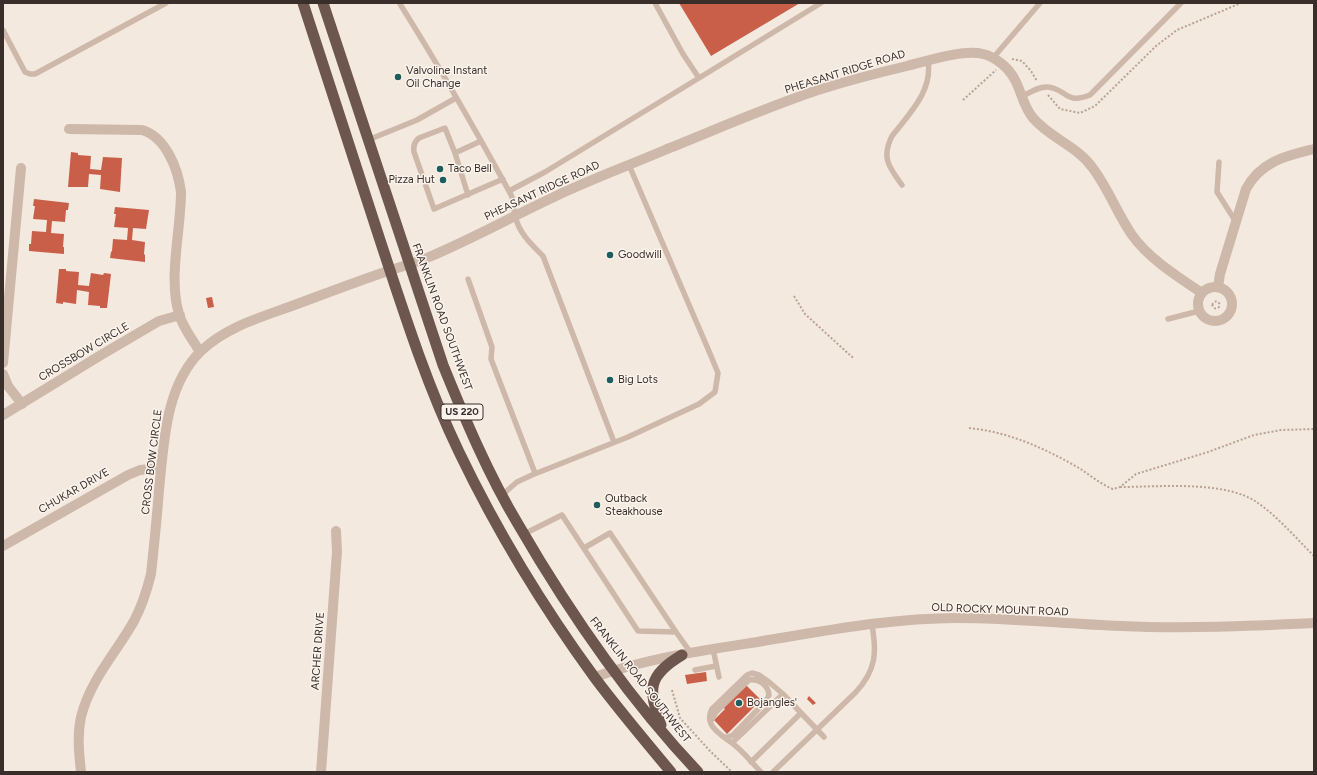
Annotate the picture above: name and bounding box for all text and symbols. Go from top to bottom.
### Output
street label: PHEASANT RIDGE ROAD [783,47,907,97]
place label: Valvoline Instant Oil Change [406,64,487,90]
marker: Valvoline Instant Oil Change [393,72,403,82]
street label: PHEASANT RIDGE ROAD [482,158,602,224]
place label: Taco Bell [448,162,492,176]
marker: Taco Bell [435,164,445,174]
place label: Pizza Hut [388,173,435,187]
marker: Pizza Hut [438,175,448,185]
street label: FRANKLIN ROAD SOUTHWEST [409,242,475,392]
place label: Goodwill [618,248,662,262]
marker: Goodwill [605,250,615,260]
street label: CROSSBOW CIRCLE [36,320,132,384]
place label: Big Lots [618,373,658,387]
marker: Big Lots [605,375,615,385]
road number: US 220 [441,404,483,420]
street label: CROSS BOW CIRCLE [139,409,165,515]
street label: CHUKAR DRIVE [36,465,112,517]
place label: Outback Steakhouse [605,492,663,518]
marker: Outback Steakhouse [592,500,602,510]
street label: OLD ROCKY MOUNT ROAD [931,601,1069,619]
street label: ARCHER DRIVE [309,612,327,690]
street label: FRANKLIN ROAD SOUTHWEST [587,615,693,745]
place label: Bojangles' [747,696,797,710]
marker: Bojangles' [734,698,744,708]

